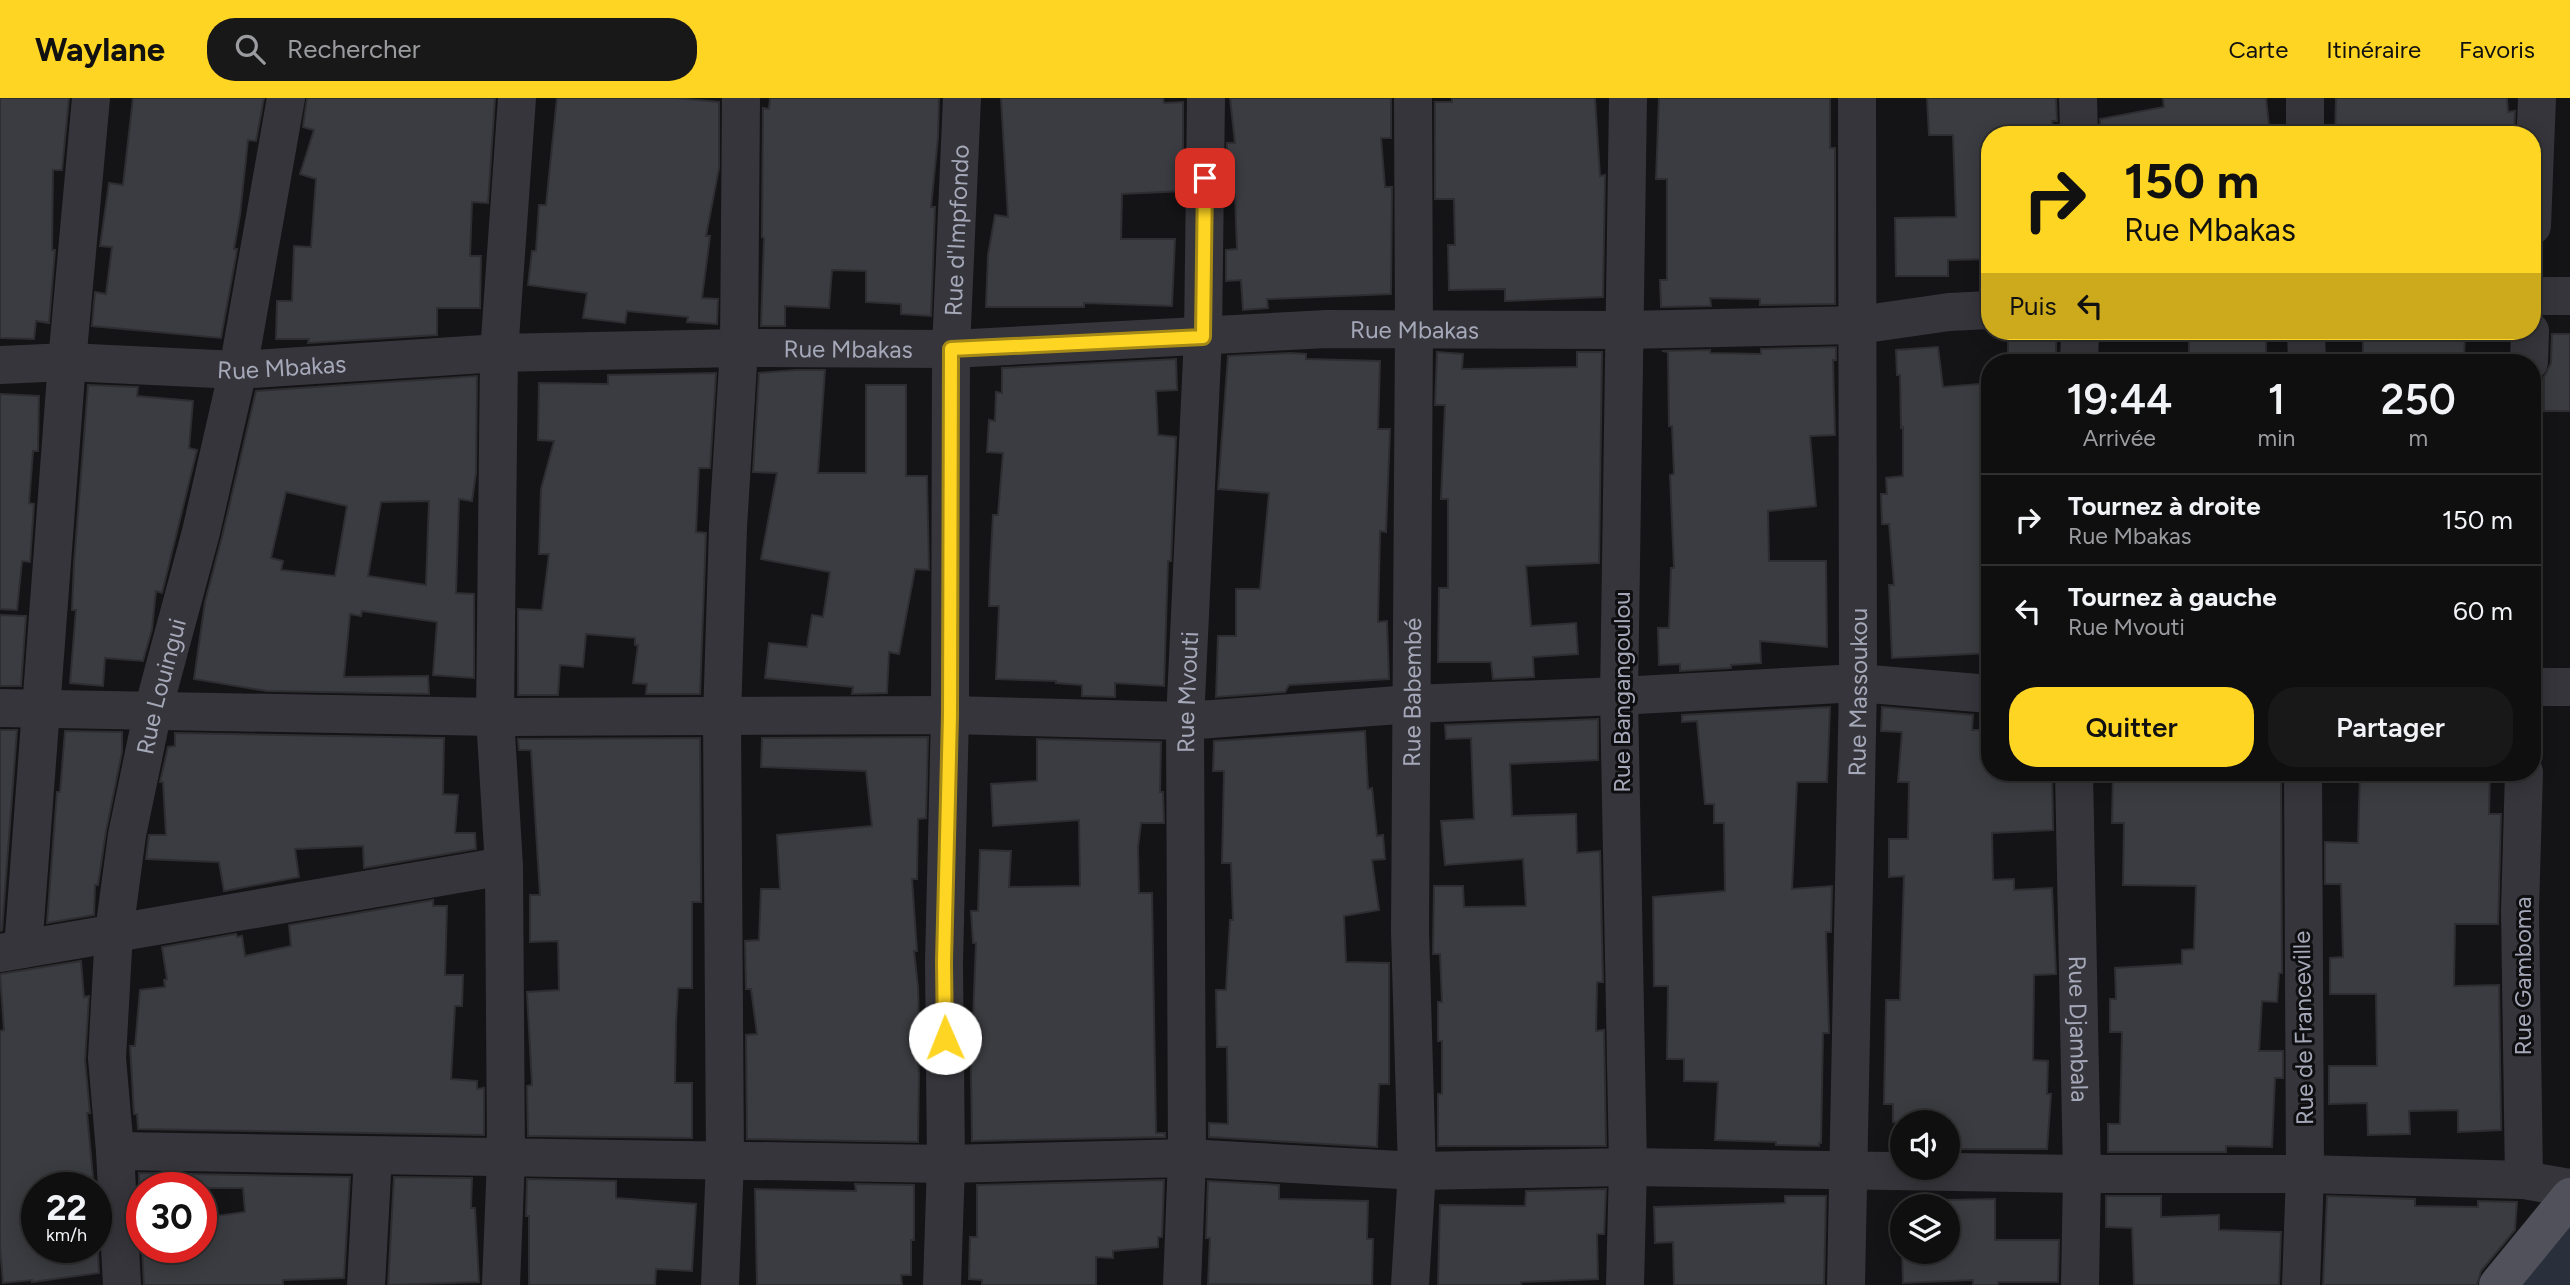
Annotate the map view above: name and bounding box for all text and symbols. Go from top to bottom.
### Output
search box [207,18,697,81]
text: Waylane [35,30,165,69]
icon: search [231,30,269,68]
text: Rechercher [287,33,421,65]
text: Carte [2228,35,2288,64]
text: Itinéraire [2326,35,2421,64]
text: Favoris [2459,35,2535,64]
street label: Rue d'Impfondo [938,144,974,317]
pin [1175,148,1235,208]
text: 150 m [2124,151,2259,210]
icon: right [2009,154,2100,245]
icon: arrive [1186,159,1224,197]
text: Rue Mbakas [2124,211,2296,249]
icon: left [2071,287,2109,325]
text: Puis [2009,290,2057,322]
street label: Rue Mbakas [1350,315,1479,344]
street label: Rue Mbakas [784,334,913,363]
street label: Rue Mbakas [217,348,347,385]
text: 19:44 [2066,374,2172,425]
text: 1 [2268,374,2285,425]
text: 250 [2380,374,2456,425]
text: Arrivée [2083,424,2156,452]
text: min [2258,424,2295,452]
text: m [2408,424,2428,452]
text: Tournez à droite [2068,490,2261,522]
icon: right [2009,501,2047,539]
text: 150 m [2442,504,2513,536]
text: Rue Mbakas [2068,522,2192,550]
text: Tournez à gauche [2068,581,2277,613]
street label: Rue Bangangoulou [1607,591,1636,793]
icon: left [2009,592,2047,630]
text: 60 m [2453,595,2513,627]
street label: Rue Massoukou [1842,608,1873,777]
text: Rue Mvouti [2068,613,2185,641]
street label: Rue Louingui [130,615,192,757]
street label: Rue Babembé [1397,618,1427,767]
street label: Rue Mvouti [1170,631,1204,753]
button: Quitter [2009,687,2254,767]
button: Partager [2268,687,2513,767]
street label: Rue Gamboma [2508,897,2537,1056]
street label: Rue de Franceville [2287,930,2319,1126]
street label: Rue Djambala [2063,955,2095,1103]
position arrow [908,1001,982,1075]
map controls [1890,1110,1960,1264]
button: sound [1890,1110,1960,1180]
speed limit sign: 30 [126,1172,217,1263]
text: 22 [46,1187,87,1229]
button: layers [1890,1194,1960,1264]
text: km/h [46,1224,87,1246]

